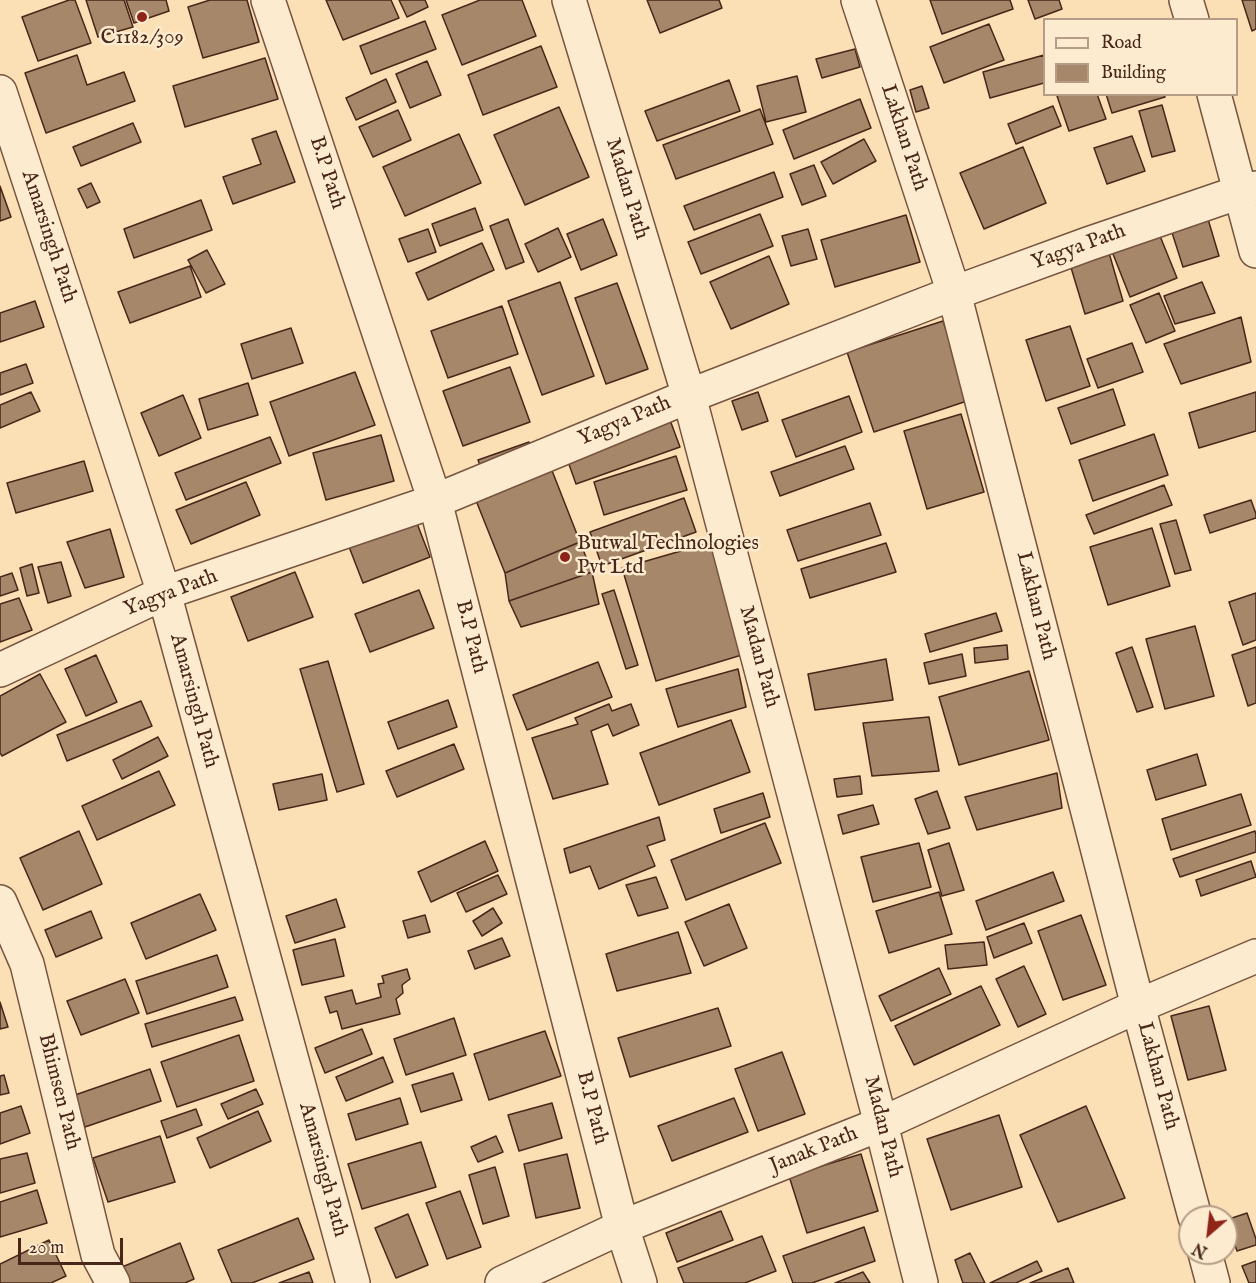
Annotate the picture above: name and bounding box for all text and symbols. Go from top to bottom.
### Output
marker: C1182/309 [135,10,149,24]
legend [1043,18,1238,96]
place label: C1182/309 [100,26,184,52]
text: Road [1101,32,1142,55]
text: Building [1101,62,1166,85]
street label: Lakhan Path [874,81,932,195]
street label: B.P Path [302,134,350,212]
street label: Madan Path [599,135,653,243]
street label: Amarsingh Path [15,167,81,307]
street label: Yagya Path [1029,219,1129,277]
street label: Yagya Path [575,391,675,453]
place label: Butwal Technologies Pvt Ltd [577,532,759,582]
street label: Lakhan Path [1009,549,1061,663]
marker: Butwal Technologies Pvt Ltd [558,550,572,564]
street label: Yagya Path [121,565,221,623]
street label: B.P Path [449,598,491,676]
street label: Madan Path [732,603,784,711]
street label: Amarsingh Path [163,631,223,771]
street label: Lakhan Path [1130,1019,1184,1133]
street label: Bhimsen Path [31,1031,85,1153]
street label: B.P Path [570,1069,612,1147]
street label: Madan Path [857,1073,907,1181]
street label: Amarsingh Path [292,1100,352,1240]
street label: Janak Path [766,1122,862,1180]
north arrow [1178,1205,1238,1265]
scale bar [21,1226,126,1264]
text: 20 m [29,1237,64,1260]
text: N [1190,1237,1211,1261]

